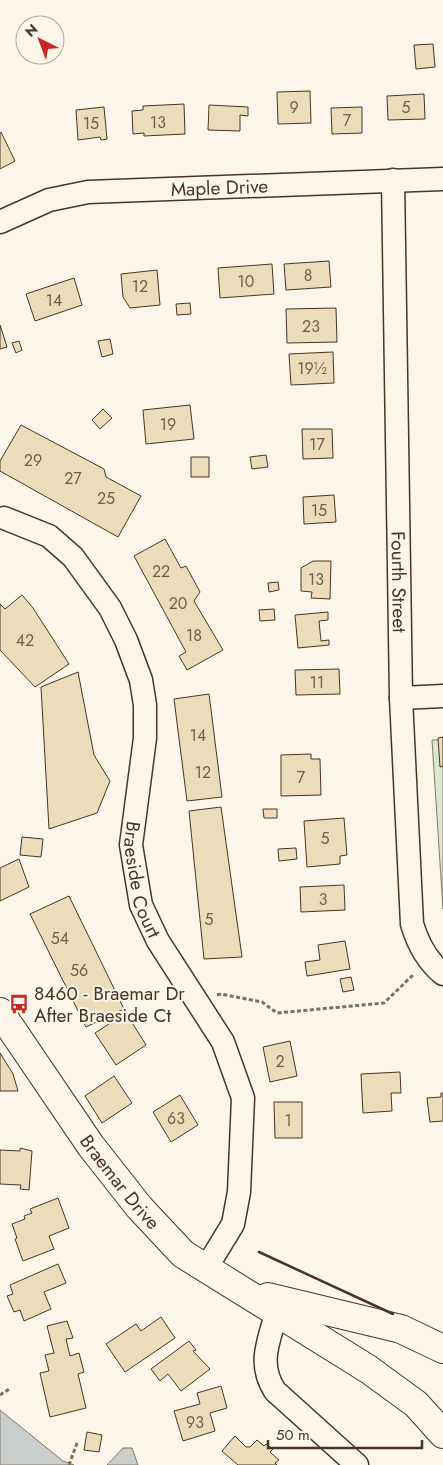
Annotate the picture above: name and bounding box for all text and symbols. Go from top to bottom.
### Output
north arrow [15,15,65,65]
text: N [20,19,42,41]
house number: 9 [289,96,299,119]
house number: 5 [401,96,411,119]
house number: 7 [343,109,352,132]
house number: 13 [150,111,166,134]
house number: 15 [83,112,99,135]
street label: Maple Drive [170,172,269,203]
house number: 8 [304,264,312,287]
house number: 10 [238,270,254,293]
house number: 12 [132,275,148,298]
house number: 14 [46,289,62,312]
house number: 23 [302,315,320,338]
house number: 19½ [297,357,327,380]
house number: 19 [160,413,176,436]
house number: 17 [309,433,325,456]
house number: 29 [24,449,42,472]
house number: 27 [64,467,82,490]
house number: 25 [97,487,115,510]
house number: 15 [311,499,327,522]
street label: Fourth Street [384,531,413,633]
house number: 22 [152,560,170,583]
house number: 13 [308,568,324,591]
house number: 20 [169,592,187,615]
house number: 18 [186,624,202,647]
house number: 42 [16,629,34,652]
house number: 11 [310,671,324,694]
house number: 14 [190,724,206,747]
house number: 12 [195,761,211,784]
house number: 7 [297,766,306,789]
street label: Braeside Court [117,820,168,943]
house number: 5 [320,827,330,850]
house number: 3 [319,888,328,911]
house number: 5 [204,908,214,931]
house number: 54 [51,927,69,950]
house number: 56 [70,959,88,982]
place label: 8460 - Braemar Dr After Braeside Ct [34,980,185,1029]
bus stop icon: 8460 - Braemar Dr After Braeside Ct [8,993,30,1015]
house number: 2 [275,1050,285,1073]
house number: 63 [167,1107,185,1130]
house number: 1 [284,1109,292,1132]
street label: Braemar Drive [73,1129,166,1235]
house number: 93 [186,1411,204,1434]
scale bar [268,1418,422,1450]
text: 50 m [276,1424,310,1446]

